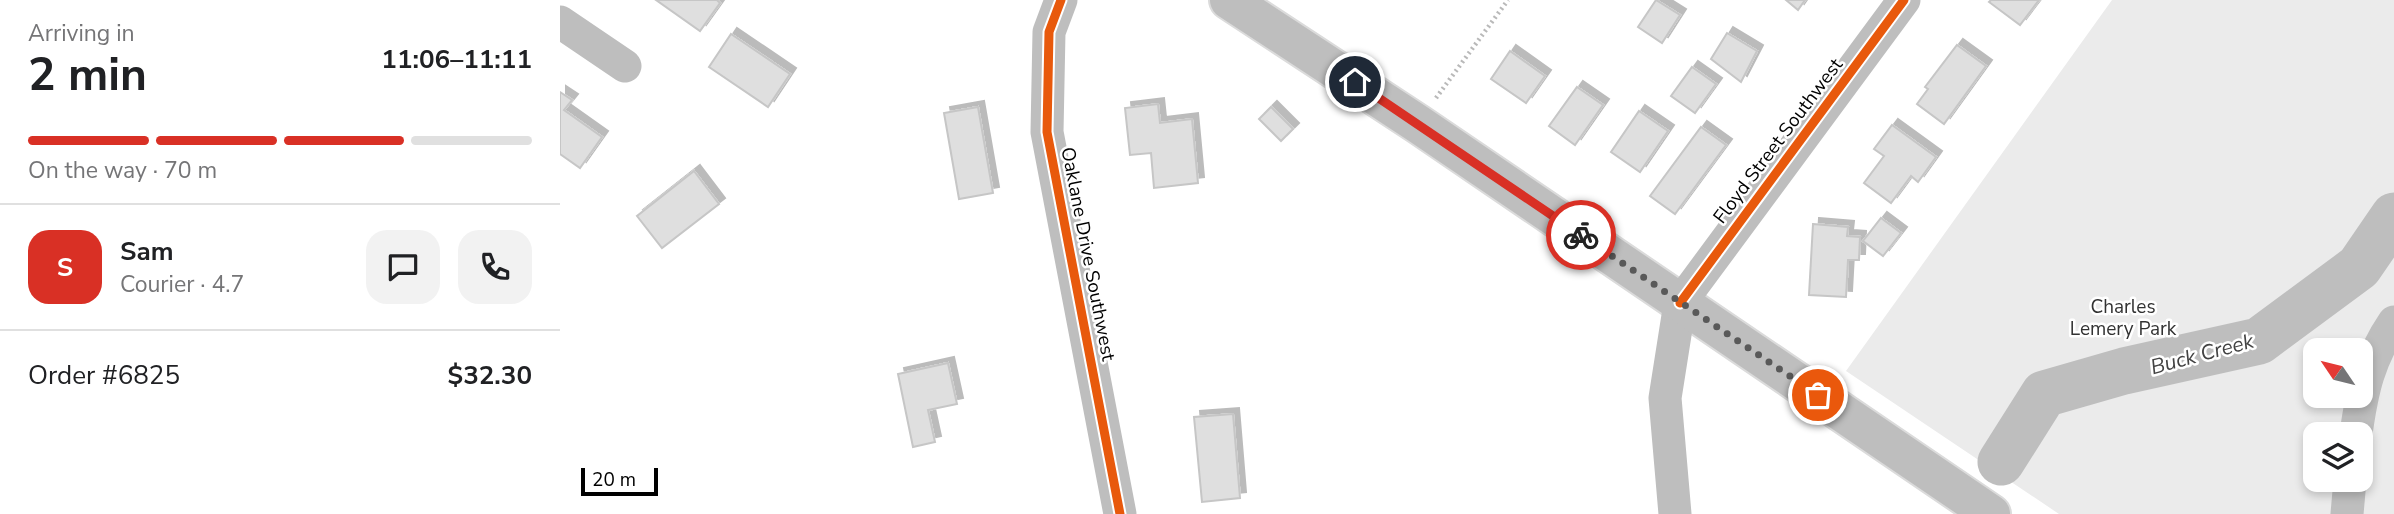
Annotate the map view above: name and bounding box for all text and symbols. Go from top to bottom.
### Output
text: Arriving in [28,18,135,49]
text: 11:06–11:11 [381,42,532,77]
text: 2 min [28,43,147,106]
pin [1325,52,1385,112]
street label: Floyd Street Southwest [1707,53,1849,229]
icon: home [1336,63,1374,101]
street label: Oaklane Drive Southwest [1054,145,1122,364]
text: On the way · 70 m [28,155,217,186]
courier [1546,200,1616,270]
icon: bike [1562,216,1600,254]
button: chat [366,230,440,304]
button: phone [458,230,532,304]
text: Sam [120,234,173,269]
text: S [57,250,73,285]
text: Courier · 4.7 [120,269,244,300]
park label: Charles Lemery Park [2070,294,2177,342]
water label: Buck Creek [2147,327,2257,381]
north arrow [2303,338,2373,408]
map controls [2303,338,2373,492]
text: Order #6825 [28,358,180,393]
text: $32.30 [448,358,532,393]
pin [1788,365,1848,425]
icon: bag [1799,376,1837,414]
button: layers [2303,422,2373,492]
scale bar [581,465,658,497]
text: 20 m [592,467,636,493]

